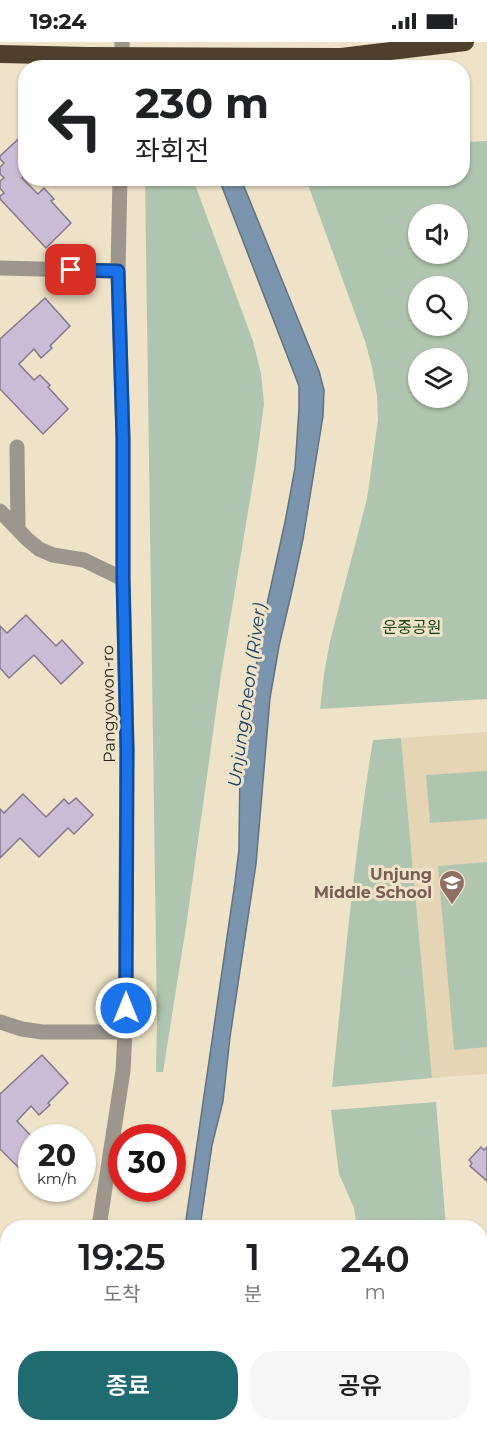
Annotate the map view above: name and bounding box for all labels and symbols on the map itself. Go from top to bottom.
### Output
pin [45,244,96,295]
water label: Unjungcheon (River) [223,601,271,789]
park label: 운중공원 [383,618,441,637]
street label: Pangyowon-ro [98,645,119,763]
place label: Unjung Middle School [314,865,432,902]
school or university icon: Unjung Middle School [437,868,467,906]
position arrow [94,976,158,1040]
speed limit sign: 30 [108,1124,186,1202]

